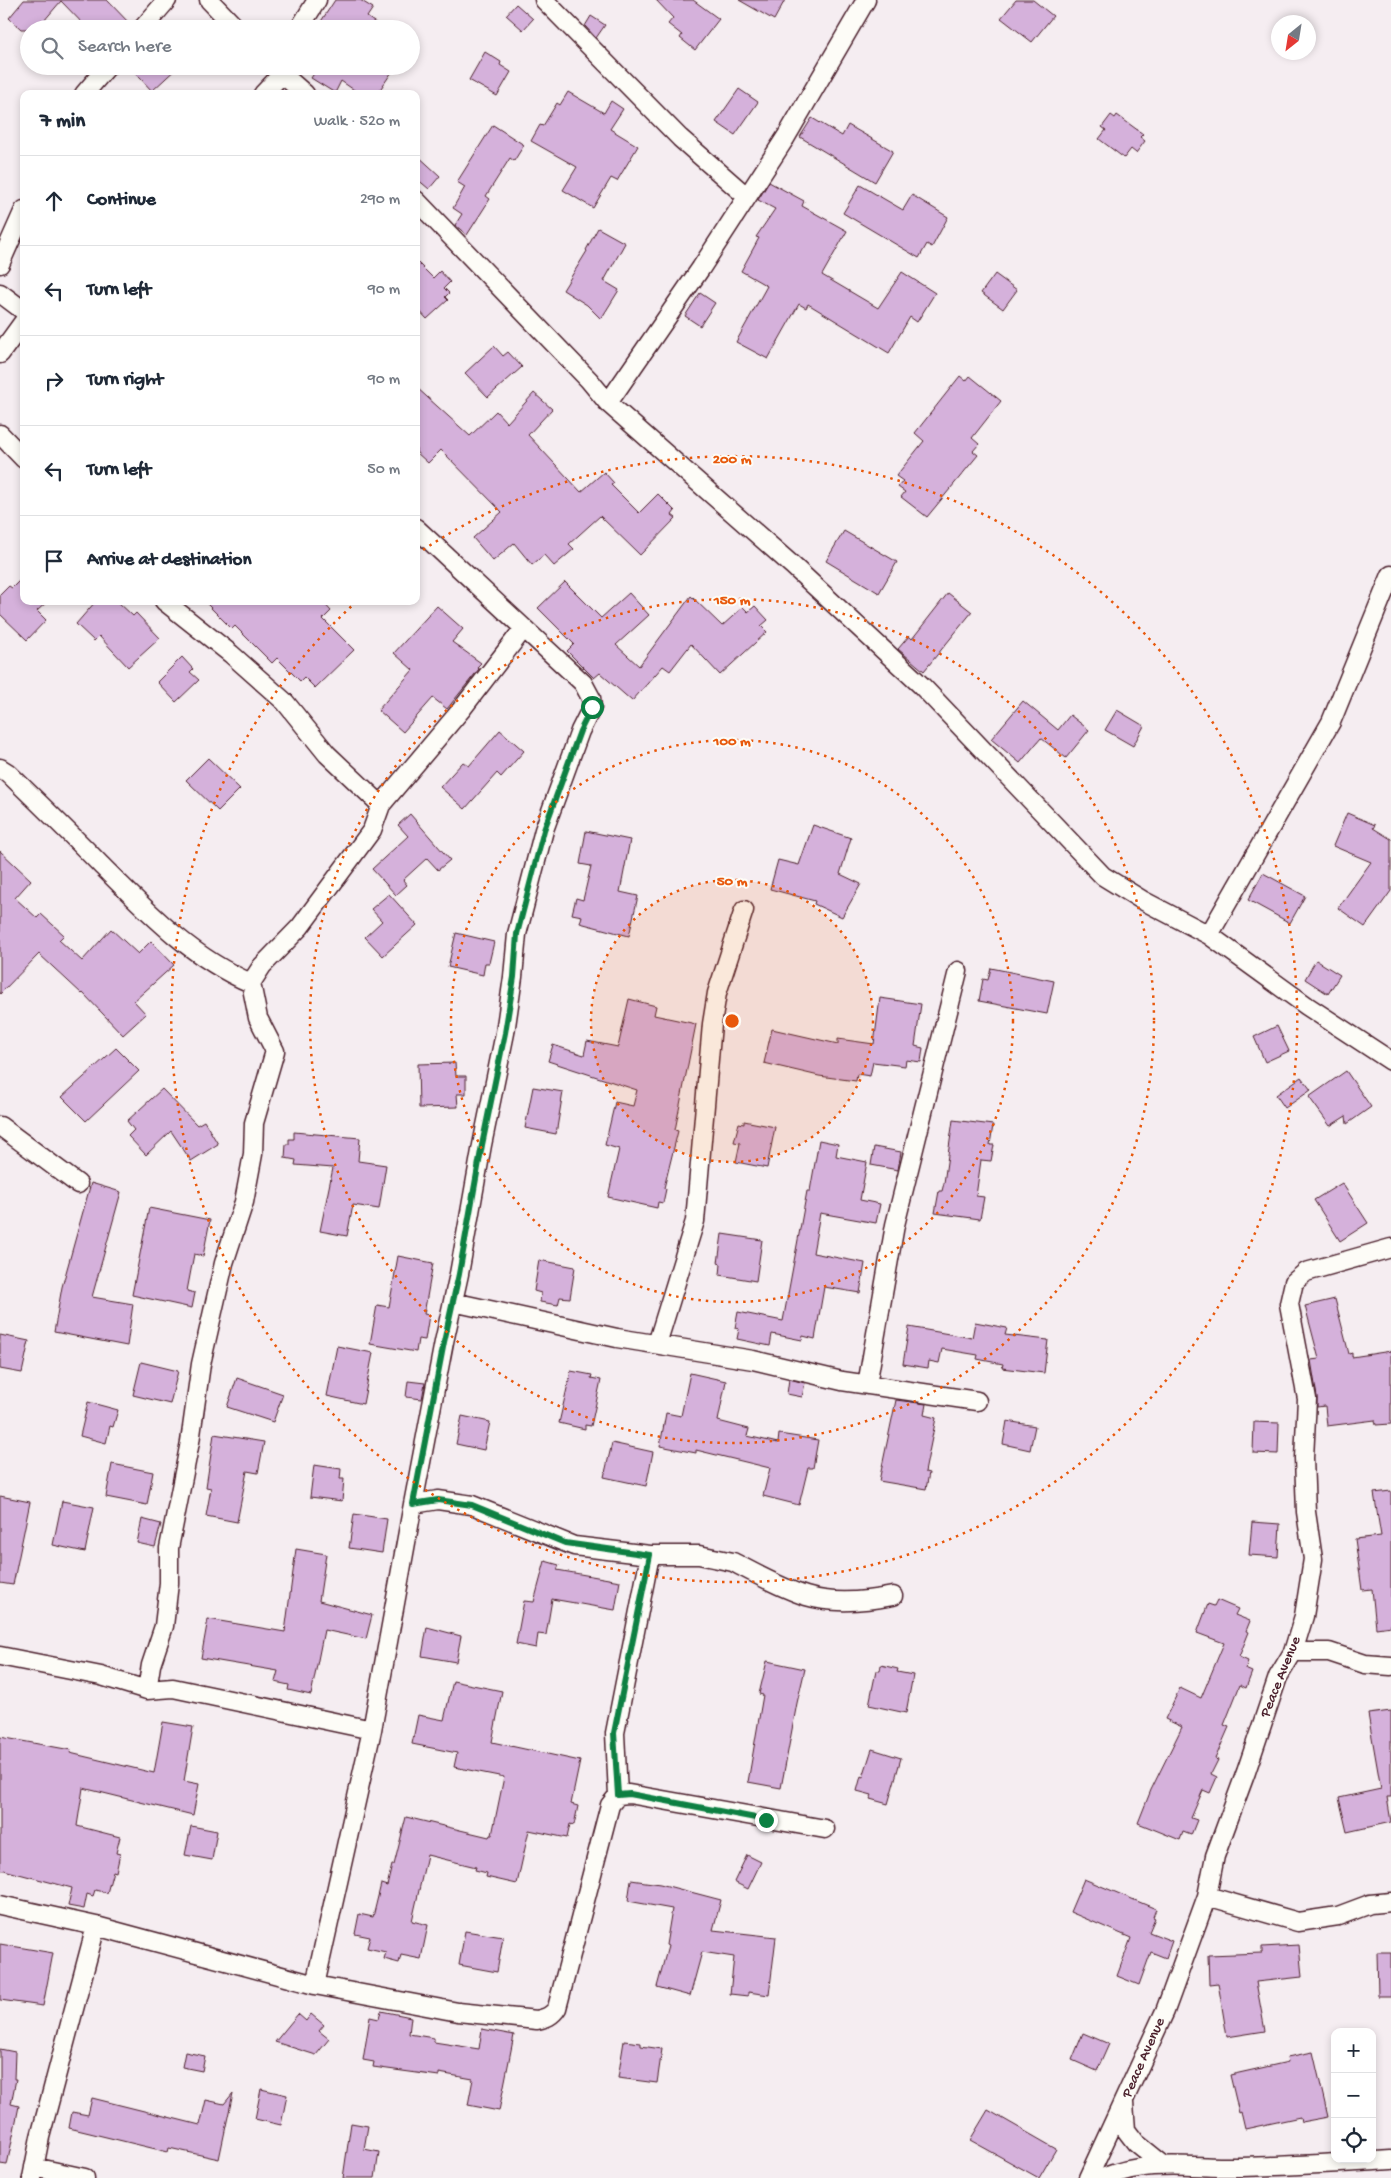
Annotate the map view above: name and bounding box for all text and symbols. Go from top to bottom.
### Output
north arrow [1271,15,1316,60]
search box [20,20,420,75]
icon: search [38,34,66,62]
text: Search here [78,36,172,59]
text: 7 min [40,110,85,135]
text: Walk · 520 m [314,113,400,132]
icon: ahead [40,187,68,215]
text: Continue [87,189,156,212]
text: 290 m [360,191,400,210]
icon: left [40,277,68,305]
text: Turn left [87,279,151,302]
text: 90 m [368,281,400,300]
icon: right [40,367,68,395]
text: Turn right [87,369,163,392]
text: 90 m [368,371,400,390]
text: 200 m [713,451,752,469]
icon: left [40,457,68,485]
text: Turn left [87,459,151,482]
text: 50 m [367,461,400,480]
icon: arrive [40,547,68,575]
text: Arrive at destination [87,549,251,572]
text: 150 m [713,592,751,610]
route start [581,696,604,719]
text: 100 m [712,733,751,751]
text: 50 m [717,873,748,891]
centre of rings [723,1012,741,1030]
street label: Peace Avenue [1256,1634,1306,1721]
route end [755,1809,778,1832]
street label: Peace Avenue [1118,2015,1170,2102]
map controls [1331,2028,1376,2163]
button: + [1331,2028,1376,2073]
button: − [1331,2073,1376,2118]
button: locate [1331,2118,1376,2163]

